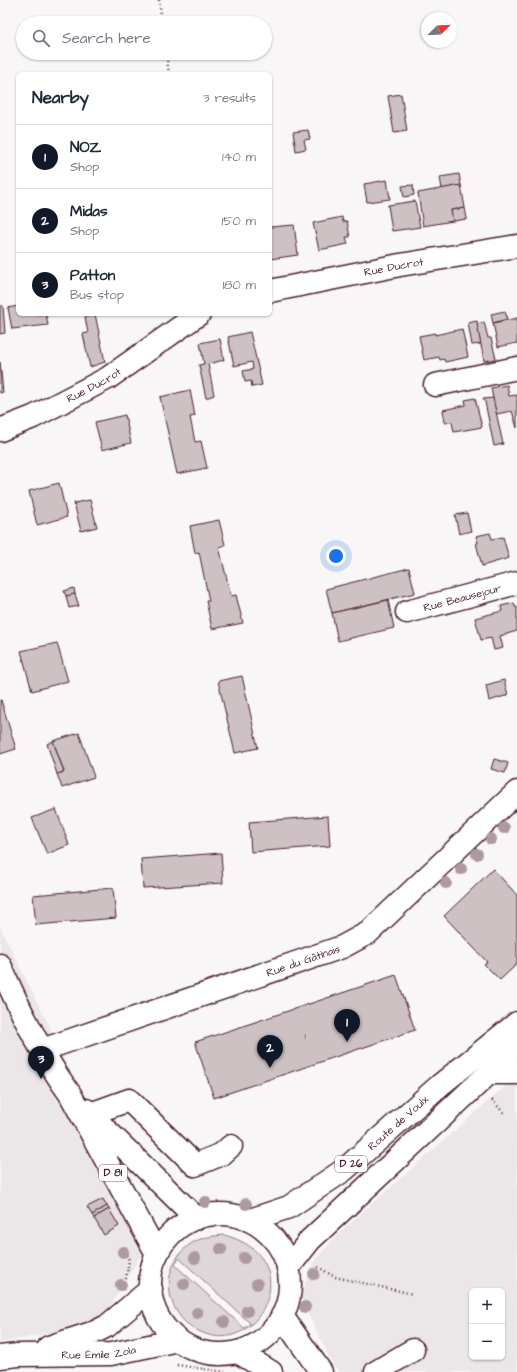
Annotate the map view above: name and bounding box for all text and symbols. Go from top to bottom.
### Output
north arrow [421,12,457,48]
search box [16,16,272,60]
icon: search [30,27,52,49]
text: Search here [62,28,151,49]
text: Nearby [32,86,89,110]
text: 3 results [203,89,256,107]
text: NOZ [70,137,101,158]
text: 1 [44,148,46,166]
text: 140 m [222,148,256,166]
text: Shop [70,158,99,176]
text: Midas [70,201,108,222]
text: 2 [41,212,49,230]
text: 150 m [222,212,256,230]
text: Shop [70,222,99,240]
street label: Rue Ducrot [363,254,425,280]
text: Patton [70,265,115,286]
text: 3 [42,276,48,294]
text: 180 m [222,276,256,294]
text: Bus stop [70,286,124,304]
street label: Rue Ducrot [64,363,124,406]
your location [326,546,346,566]
street label: Rue Beausejour [421,580,503,615]
street label: Rue du Gâtinais [264,941,342,980]
pin: 1 [334,1009,360,1042]
house number: 1 [304,1030,306,1043]
pin: 2 [257,1035,283,1068]
pin: 3 [28,1046,54,1079]
street label: Route de Voulx [364,1091,432,1153]
road number: D 26 [335,1156,367,1172]
road number: D 81 [99,1165,127,1181]
map controls [469,1288,505,1360]
button: + [469,1288,505,1324]
button: − [469,1324,505,1360]
street label: Rue Émile Zola [61,1341,138,1362]

